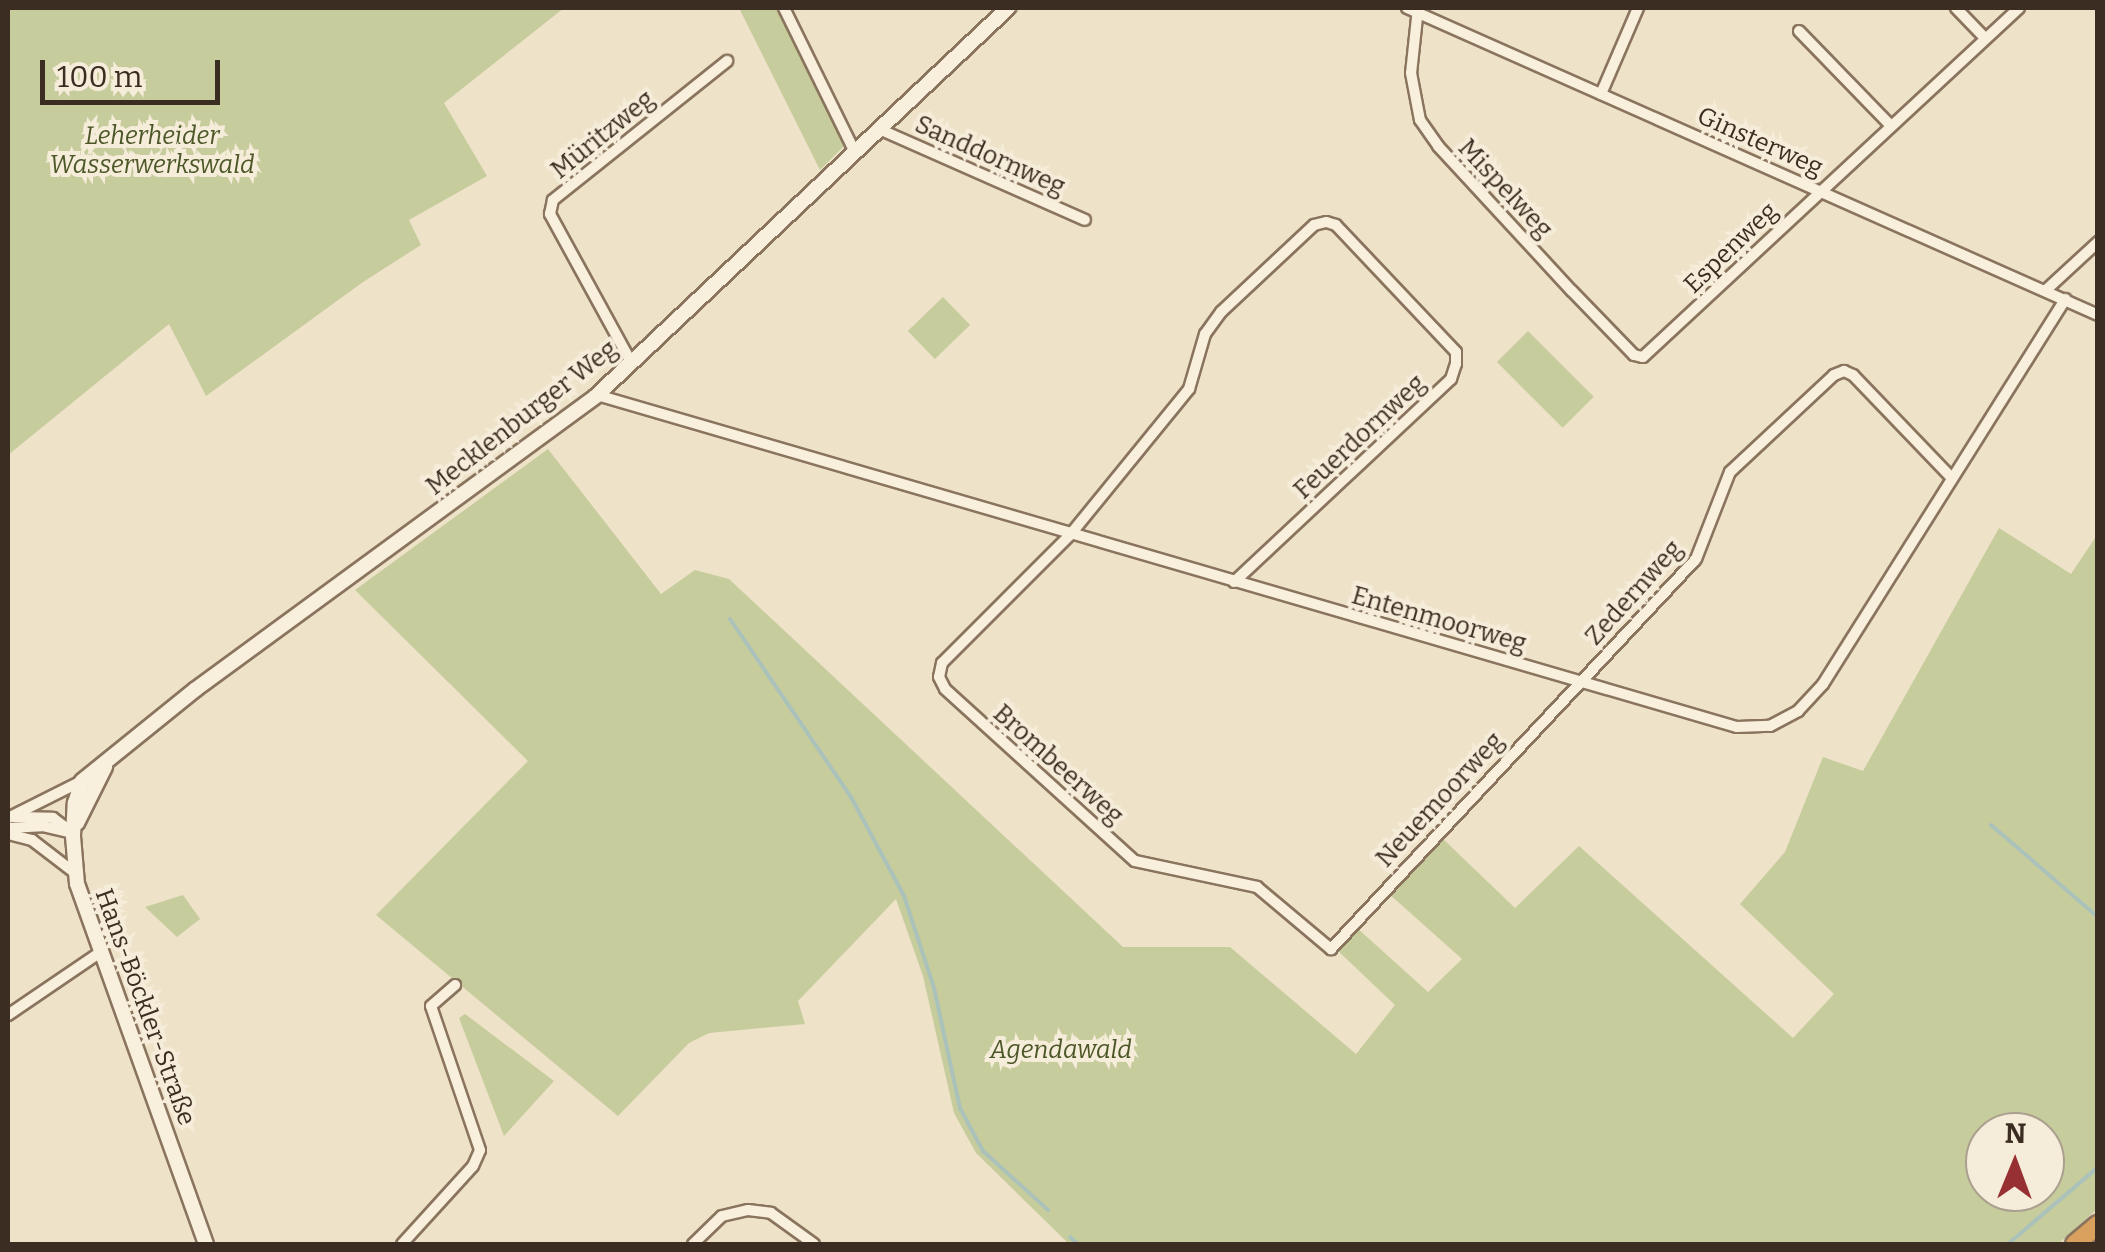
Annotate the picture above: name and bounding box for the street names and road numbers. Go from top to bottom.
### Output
street label: Müritzweg [545,84,661,186]
street label: Ginsterweg [1692,101,1828,183]
street label: Sanddornweg [910,110,1070,202]
street label: Mispelweg [1452,133,1558,245]
street label: Espenweg [1678,196,1784,300]
street label: Mecklenburger Weg [421,334,623,502]
street label: Feuerdornweg [1288,369,1432,505]
street label: Zedernweg [1579,534,1689,652]
street label: Entenmoorweg [1348,581,1530,659]
street label: Brombeerweg [987,699,1129,831]
street label: Neuemoorweg [1370,726,1510,874]
street label: Hans-Böckler-Straße [88,885,202,1129]

